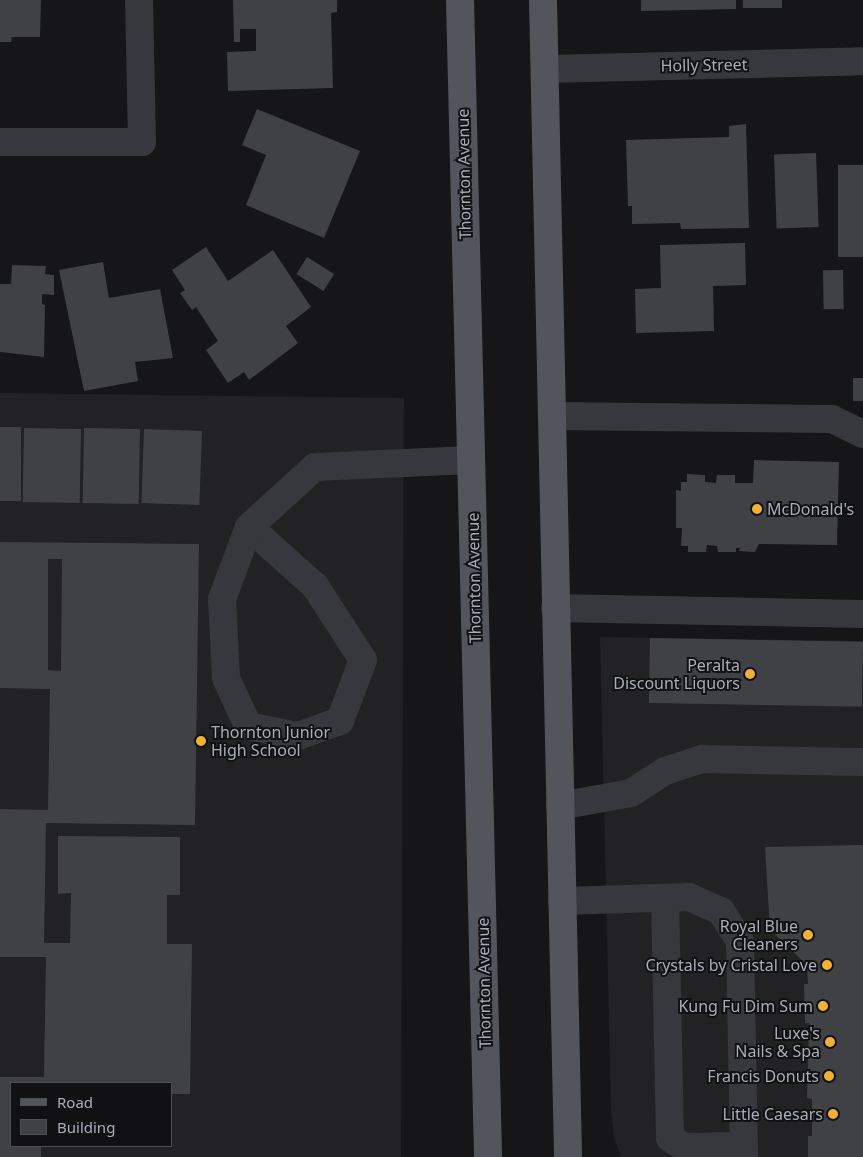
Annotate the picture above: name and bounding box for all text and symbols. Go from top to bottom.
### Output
street label: Holly Street [660,55,748,75]
street label: Thornton Avenue [453,109,475,239]
place label: McDonald's [767,499,854,519]
marker: McDonald's [751,503,763,515]
street label: Thornton Avenue [463,513,485,643]
place label: Peralta Discount Liquors [613,655,740,693]
marker: Peralta Discount Liquors [744,668,756,680]
place label: Thornton Junior High School [211,722,330,760]
marker: Thornton Junior High School [195,735,207,747]
place label: Royal Blue Cleaners [720,916,798,954]
street label: Thornton Avenue [473,918,495,1048]
marker: Royal Blue Cleaners [802,929,814,941]
place label: Crystals by Cristal Love [645,955,817,975]
marker: Crystals by Cristal Love [821,959,833,971]
place label: Kung Fu Dim Sum [678,996,813,1016]
marker: Kung Fu Dim Sum [817,1000,829,1012]
place label: Luxe's Nails & Spa [735,1023,820,1061]
marker: Luxe's Nails & Spa [824,1036,836,1048]
place label: Francis Donuts [707,1066,819,1086]
marker: Francis Donuts [823,1070,835,1082]
legend [10,1082,172,1147]
text: Road [57,1092,93,1112]
place label: Little Caesars [723,1104,823,1124]
marker: Little Caesars [827,1108,839,1120]
text: Building [57,1117,115,1137]

